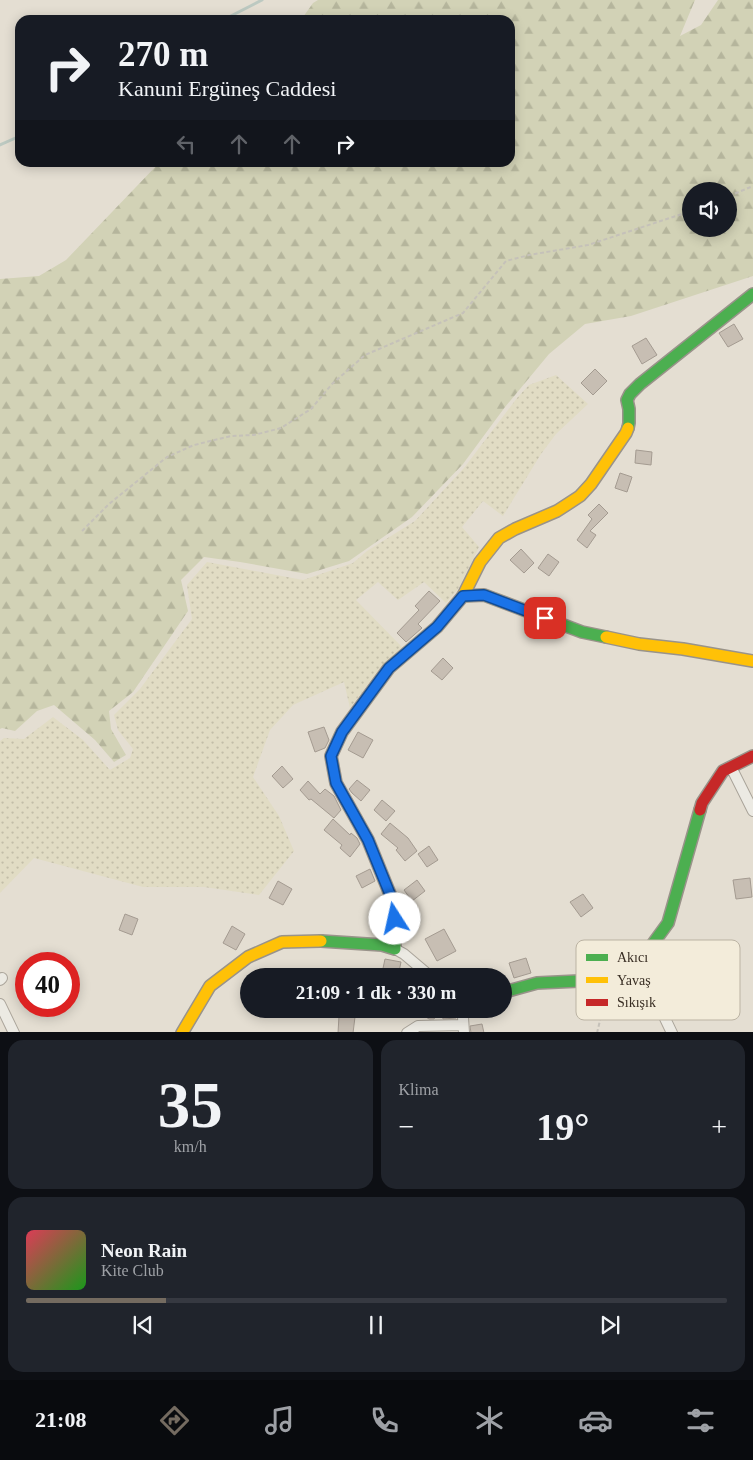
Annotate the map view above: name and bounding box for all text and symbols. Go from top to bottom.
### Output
icon: right [35,35,100,100]
text: 270 m [118,35,208,74]
text: Kanuni Ergüneş Caddesi [118,76,336,101]
icon: left [172,130,200,158]
icon: ahead [225,130,253,158]
icon: ahead [278,130,306,158]
icon: right [331,130,359,158]
map controls [682,182,737,237]
button: sound [682,182,737,237]
pin [524,597,566,639]
icon: arrive [531,604,559,632]
position arrow [368,892,420,944]
legend [576,940,740,1020]
text: Akıcı [617,950,648,965]
speed limit sign: 40 [15,952,80,1017]
text: Yavaş [617,973,651,988]
text: 21:09 · 1 dk · 330 m [296,982,456,1003]
text: Sıkışık [617,995,656,1010]
text: 35 [158,1069,223,1141]
text: Klima [399,1081,439,1098]
text: 19° [536,1106,589,1148]
text: − [399,1111,414,1142]
text: + [711,1111,727,1142]
text: km/h [174,1138,207,1155]
text: Neon Rain [101,1240,187,1261]
text: Kite Club [101,1262,164,1279]
icon: previous [129,1311,157,1339]
icon: pause [362,1311,390,1339]
icon: next [596,1311,624,1339]
icon: directions [157,1403,192,1438]
icon: music [262,1403,297,1438]
icon: phone [367,1403,402,1438]
icon: climate [472,1403,507,1438]
icon: car [578,1403,613,1438]
icon: filters [683,1403,718,1438]
text: 21:08 [35,1407,86,1432]

